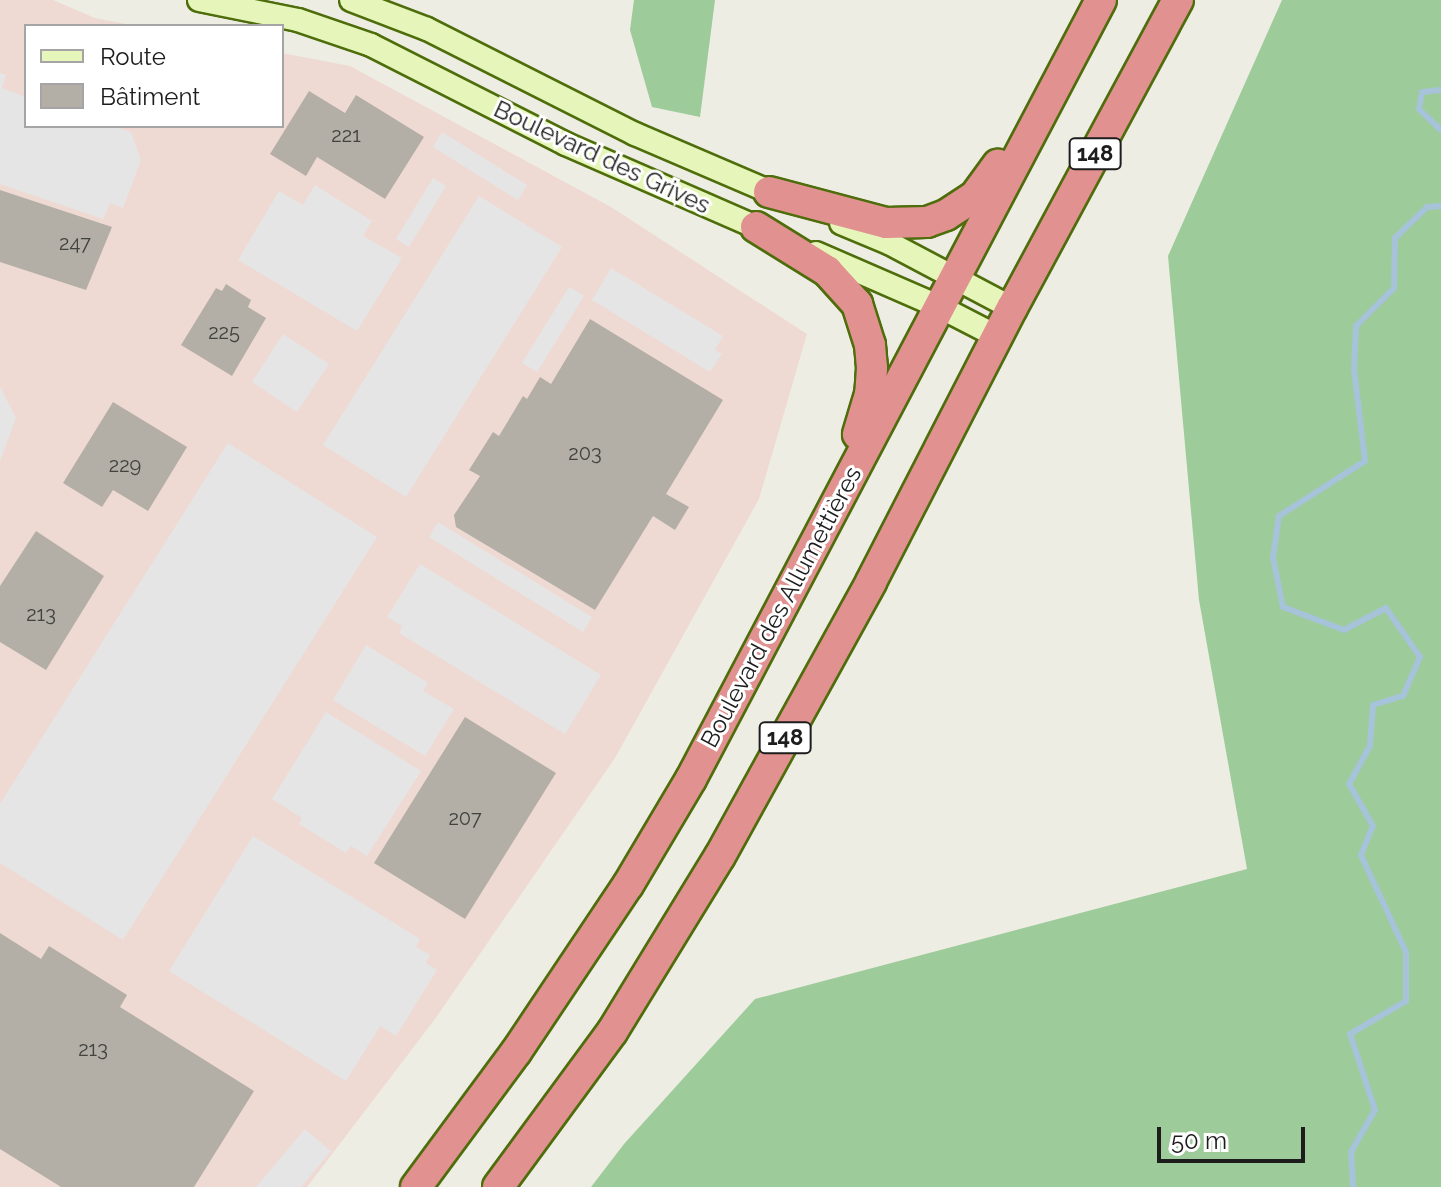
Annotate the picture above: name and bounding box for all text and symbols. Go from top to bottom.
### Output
legend [24,24,284,128]
text: Route [100,42,166,71]
text: Bâtiment [100,82,200,111]
street label: Boulevard des Grives [489,94,715,220]
house number: 221 [331,123,361,147]
road number: 148 [1067,136,1123,172]
house number: 247 [59,231,91,255]
house number: 225 [208,320,240,344]
house number: 203 [568,441,602,465]
house number: 229 [109,453,141,477]
street label: Boulevard des Allumettières [694,461,868,753]
house number: 213 [26,602,56,626]
road number: 148 [757,720,813,756]
house number: 207 [448,806,482,830]
house number: 213 [78,1037,108,1061]
scale bar [1161,1111,1309,1161]
text: 50 m [1171,1126,1227,1155]

